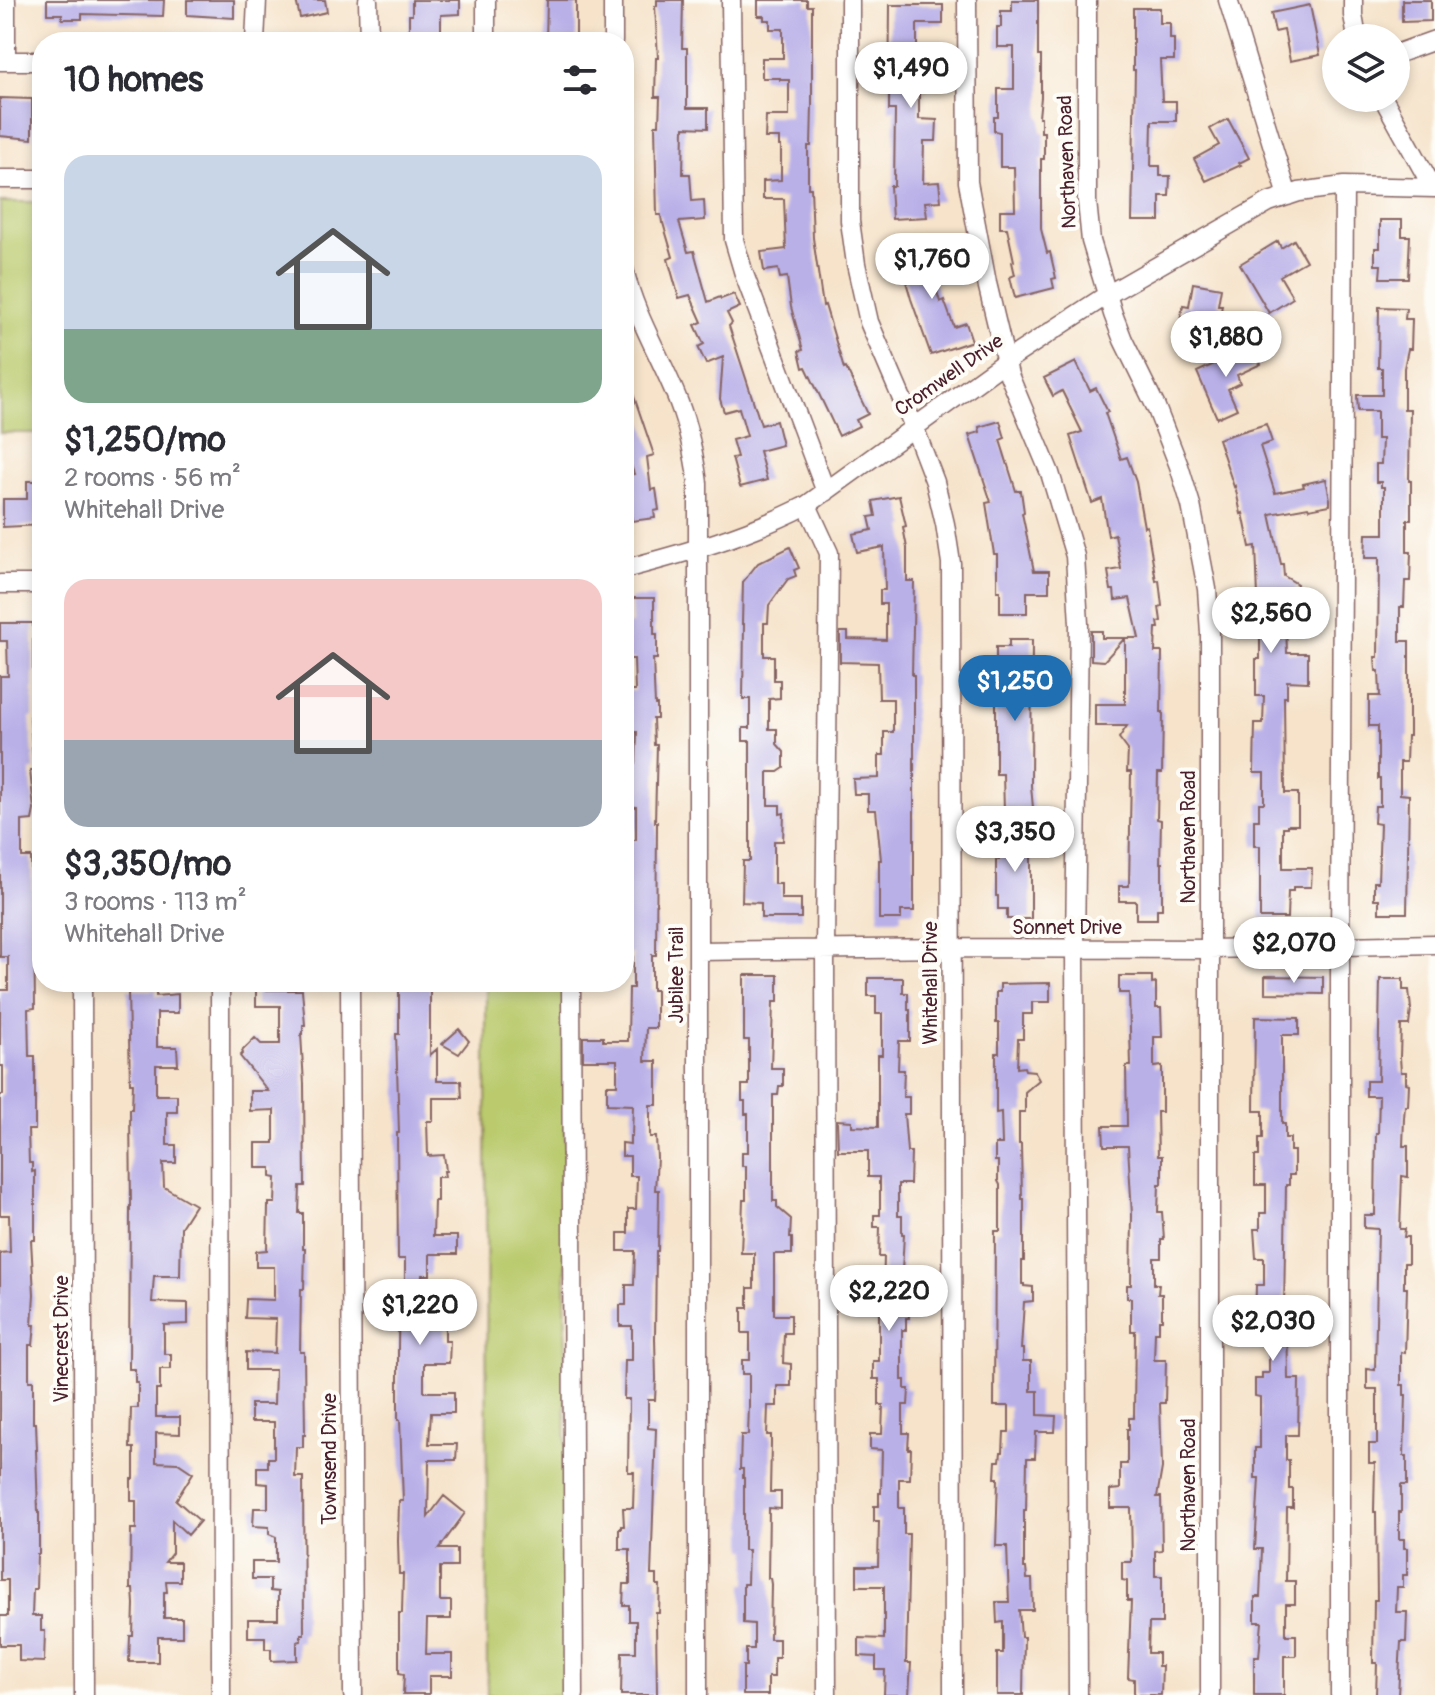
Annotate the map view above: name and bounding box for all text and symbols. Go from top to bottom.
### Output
map controls [1322,24,1410,112]
button: layers [1322,24,1410,112]
pin: $1,490 [846,42,976,110]
text: $1,490 [872,52,950,84]
icon: filters [558,58,602,102]
text: 10 homes [64,59,203,102]
street label: Northaven Road [1052,95,1082,229]
icon: home [261,207,405,351]
pin: $1,760 [867,233,997,301]
text: $1,760 [893,243,971,275]
pin: $1,880 [1161,311,1291,379]
text: $1,880 [1189,321,1263,353]
street label: Cromwell Drive [890,328,1008,422]
text: $1,250/mo [64,419,226,462]
text: 2 rooms · 56 m² [64,462,241,494]
text: Whitehall Drive [64,494,224,526]
pin: $2,560 [1206,587,1336,655]
text: $2,560 [1230,597,1312,629]
icon: home [261,631,405,775]
pin: $1,250 [950,655,1080,723]
text: $1,250 [976,665,1054,697]
street label: Northaven Road [1176,770,1201,904]
pin: $3,350 [950,806,1080,874]
text: $3,350 [974,816,1056,848]
text: $3,350/mo [64,843,231,886]
text: 3 rooms · 113 m² [64,886,247,918]
street label: Sonnet Drive [1012,915,1122,940]
pin: $2,070 [1229,917,1359,985]
text: Whitehall Drive [64,918,224,950]
street label: Whitehall Drive [918,921,943,1045]
street label: Jubilee Trail [664,926,689,1024]
text: $2,070 [1252,927,1336,959]
pin: $2,220 [824,1265,954,1333]
street label: Vinecrest Drive [49,1275,74,1403]
text: $2,220 [848,1275,930,1307]
pin: $1,220 [355,1279,485,1347]
text: $1,220 [381,1289,459,1321]
pin: $2,030 [1208,1295,1338,1363]
text: $2,030 [1230,1305,1316,1337]
street label: Townsend Drive [317,1393,342,1525]
street label: Northaven Road [1176,1418,1201,1552]

